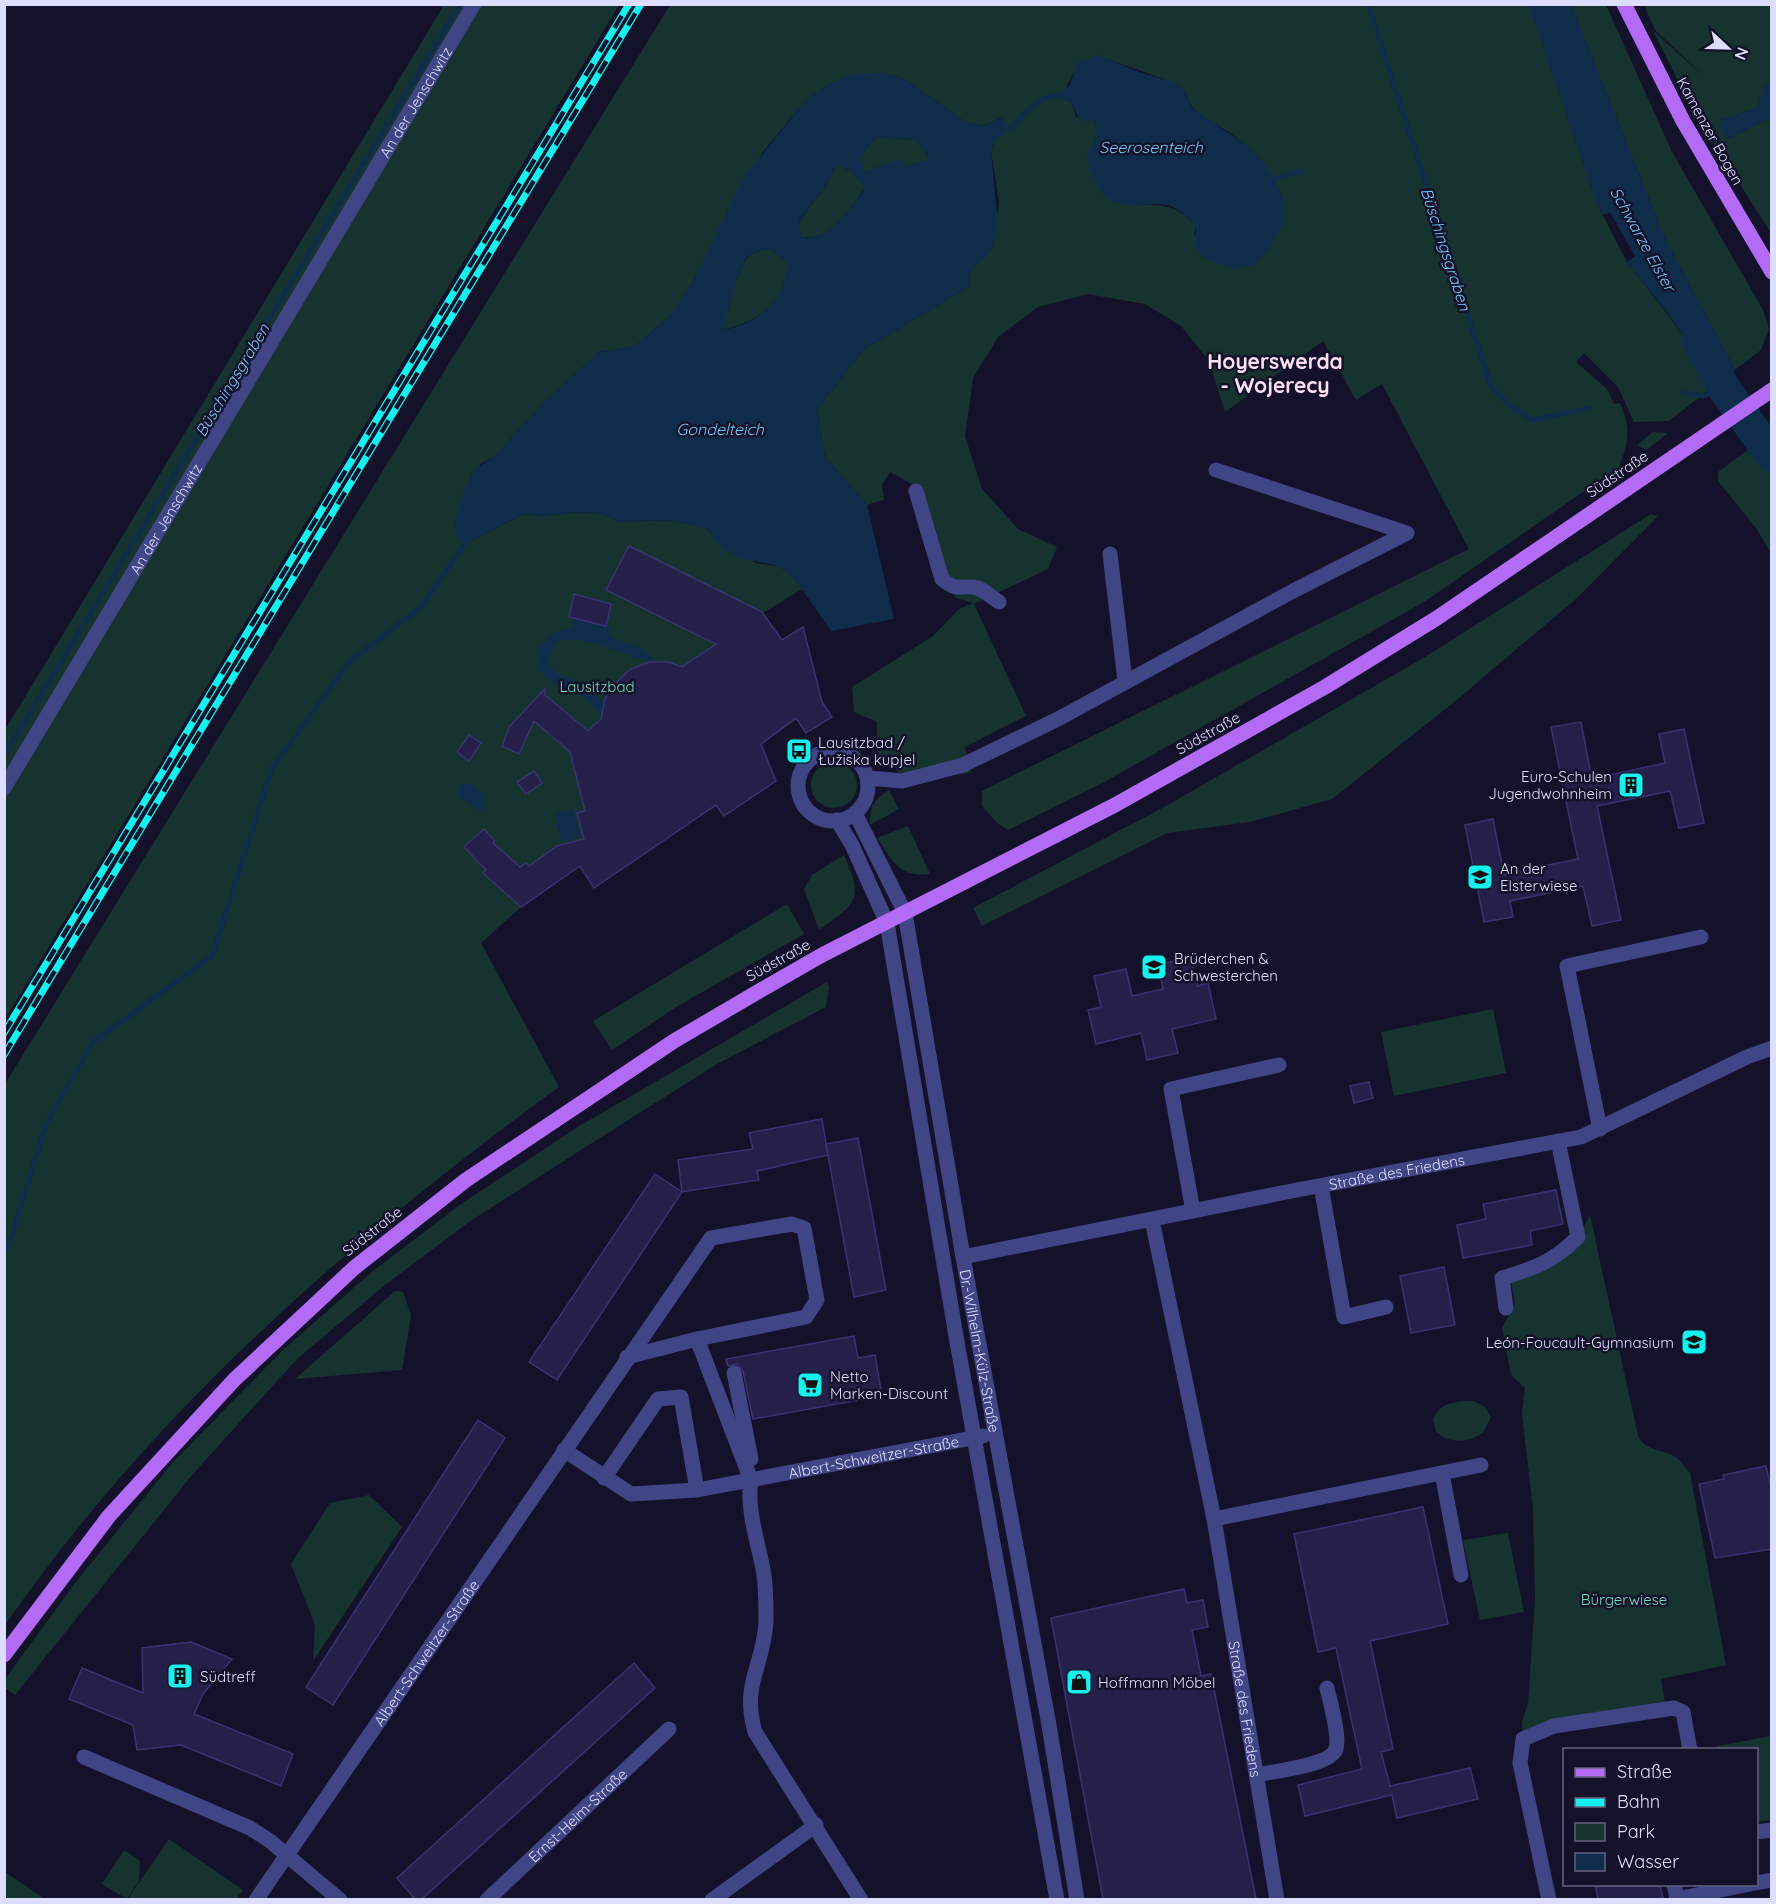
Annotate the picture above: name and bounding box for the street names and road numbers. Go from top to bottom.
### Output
street label: An der Jenschwitz [375,43,456,161]
street label: Kamenzer Bogen [1672,74,1748,188]
street label: Südstraße [1582,446,1652,502]
street label: An der Jenschwitz [125,460,206,578]
street label: Südstraße [1173,708,1243,758]
street label: Südstraße [743,935,813,985]
street label: Straße des Friedens [1327,1149,1466,1193]
street label: Südstraße [338,1202,406,1260]
street label: Dr.-Wilhelm-Külz-Straße [956,1268,1005,1434]
street label: Albert-Schweitzer-Straße [787,1431,961,1482]
street label: Albert-Schweitzer-Straße [369,1576,483,1730]
street label: Straße des Friedens [1225,1640,1266,1779]
street label: Ernst-Heim-Straße [524,1764,631,1866]

